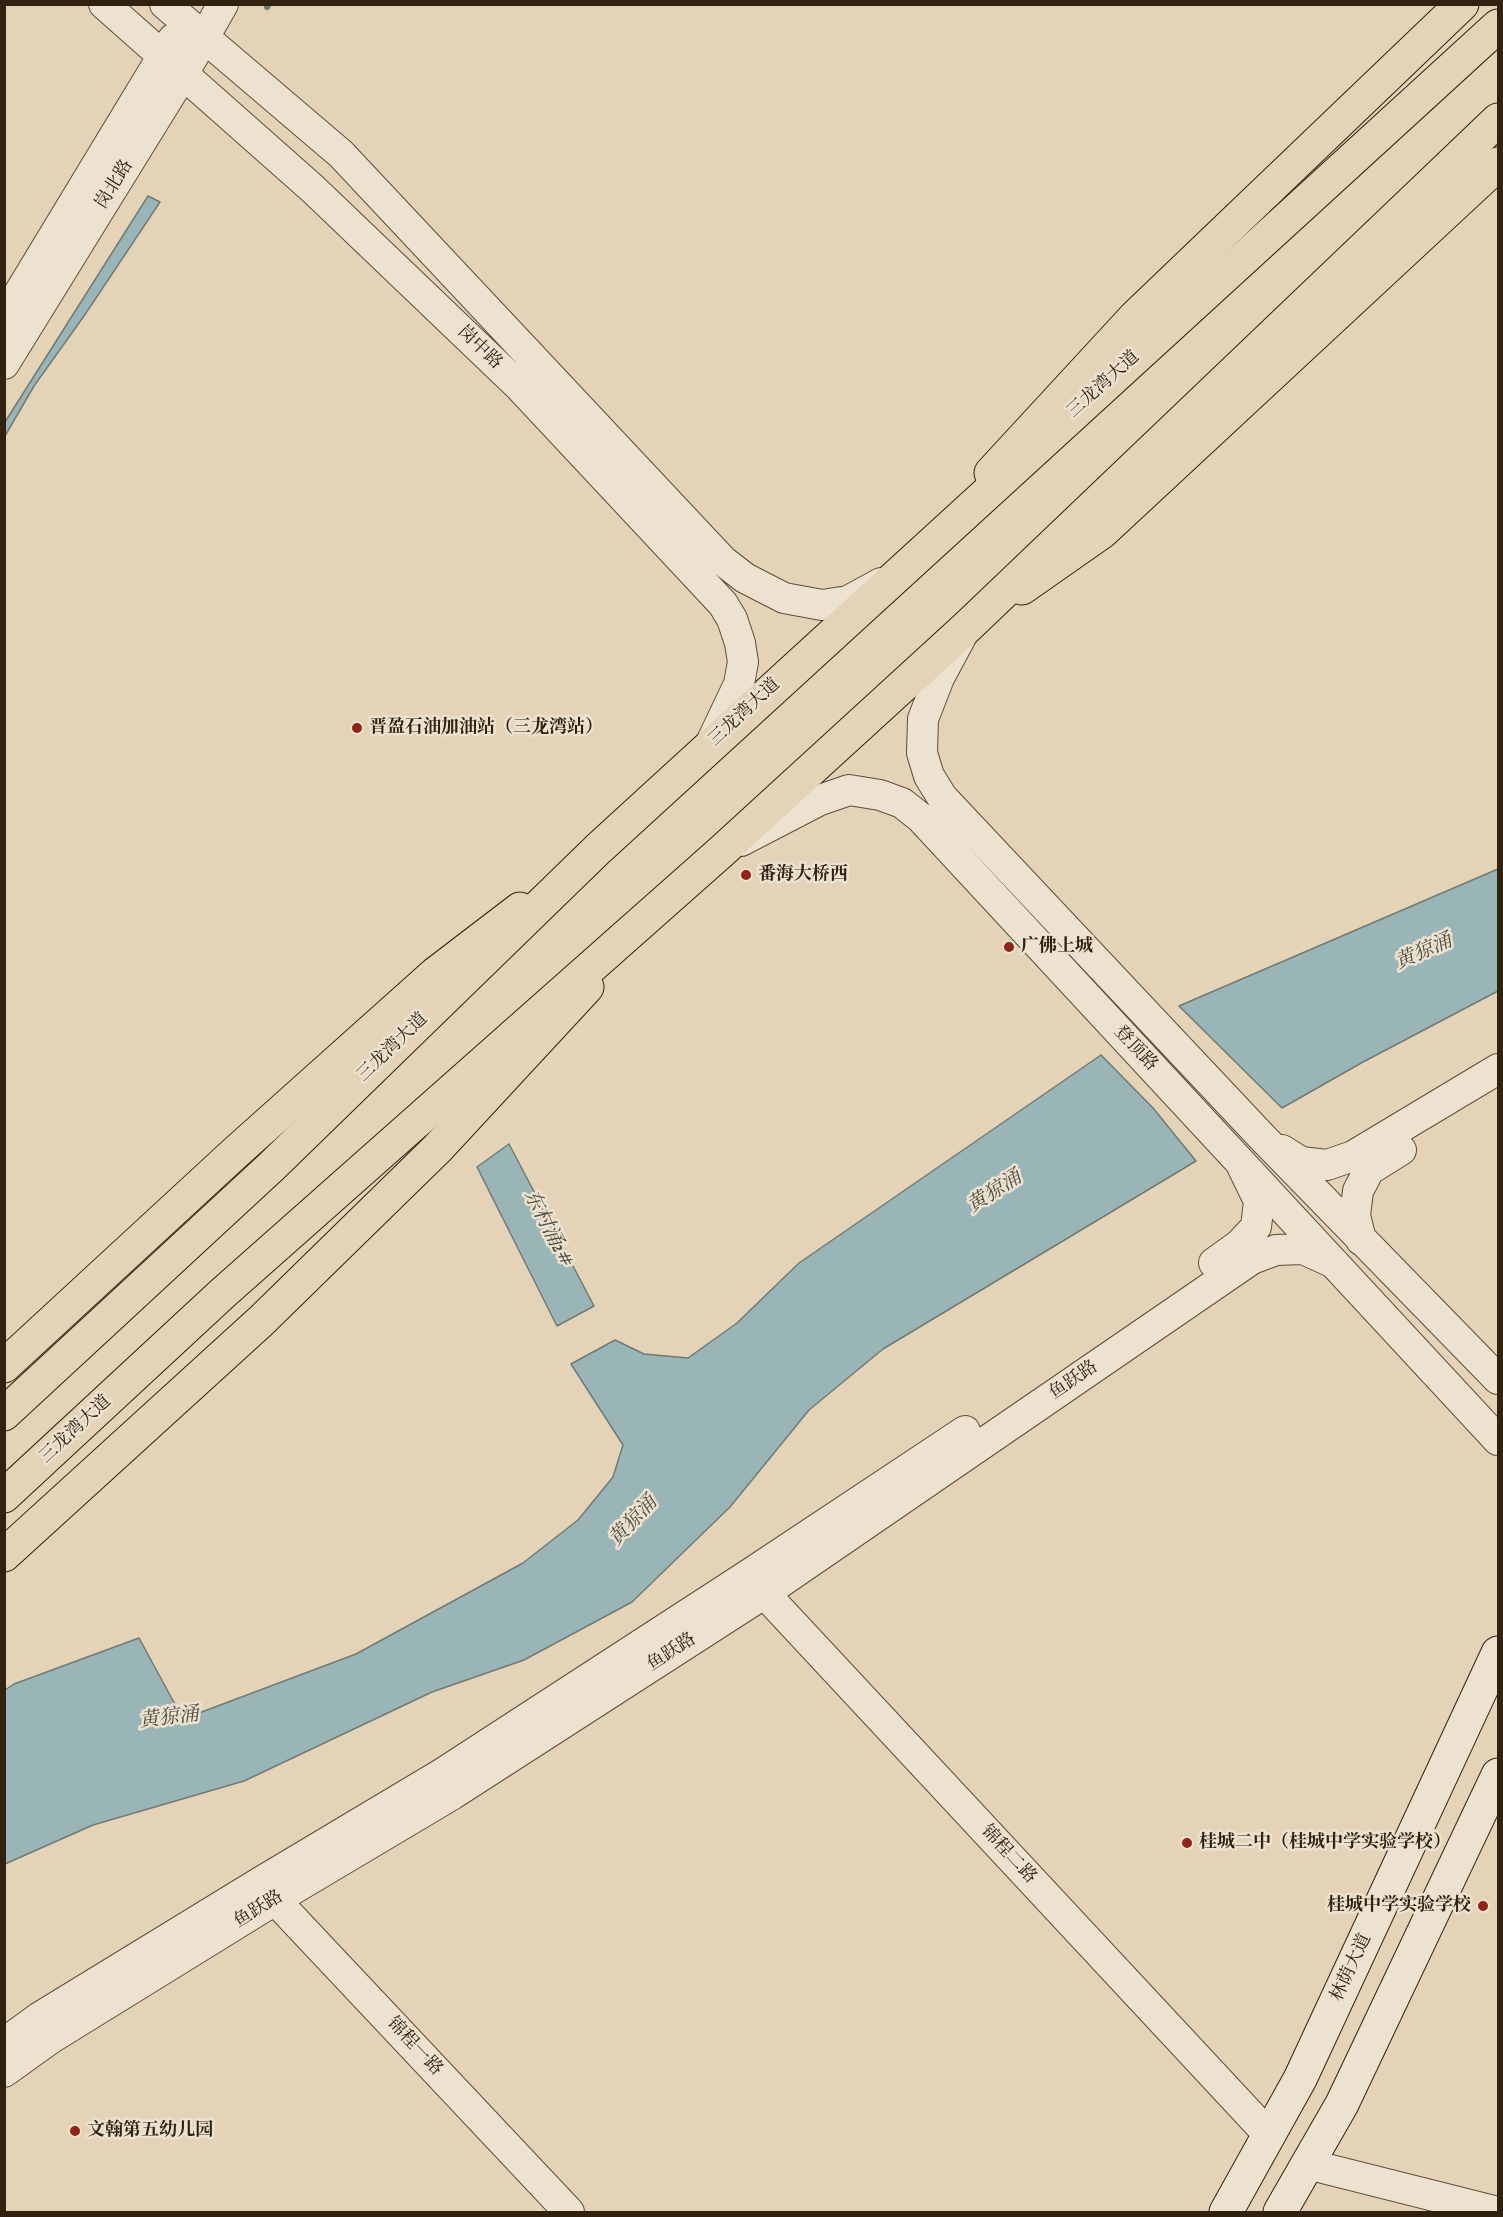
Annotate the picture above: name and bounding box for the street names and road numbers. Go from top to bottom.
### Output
street label: 岗北路 [92,156,138,214]
street label: 岗中路 [452,321,506,375]
street label: 三龙湾大道 [1063,347,1145,423]
street label: 三龙湾大道 [705,674,785,752]
street label: 三龙湾大道 [353,1009,433,1087]
street label: 登顶路 [1109,1022,1161,1076]
street label: 鱼跃路 [1046,1357,1102,1405]
street label: 三龙湾大道 [36,1391,116,1469]
street label: 鱼跃路 [643,1629,701,1677]
street label: 锦程二路 [976,1821,1040,1889]
street label: 鱼跃路 [230,1887,288,1933]
street label: 林荫大道 [1327,1931,1377,2005]
street label: 锦程一路 [382,2013,446,2081]

